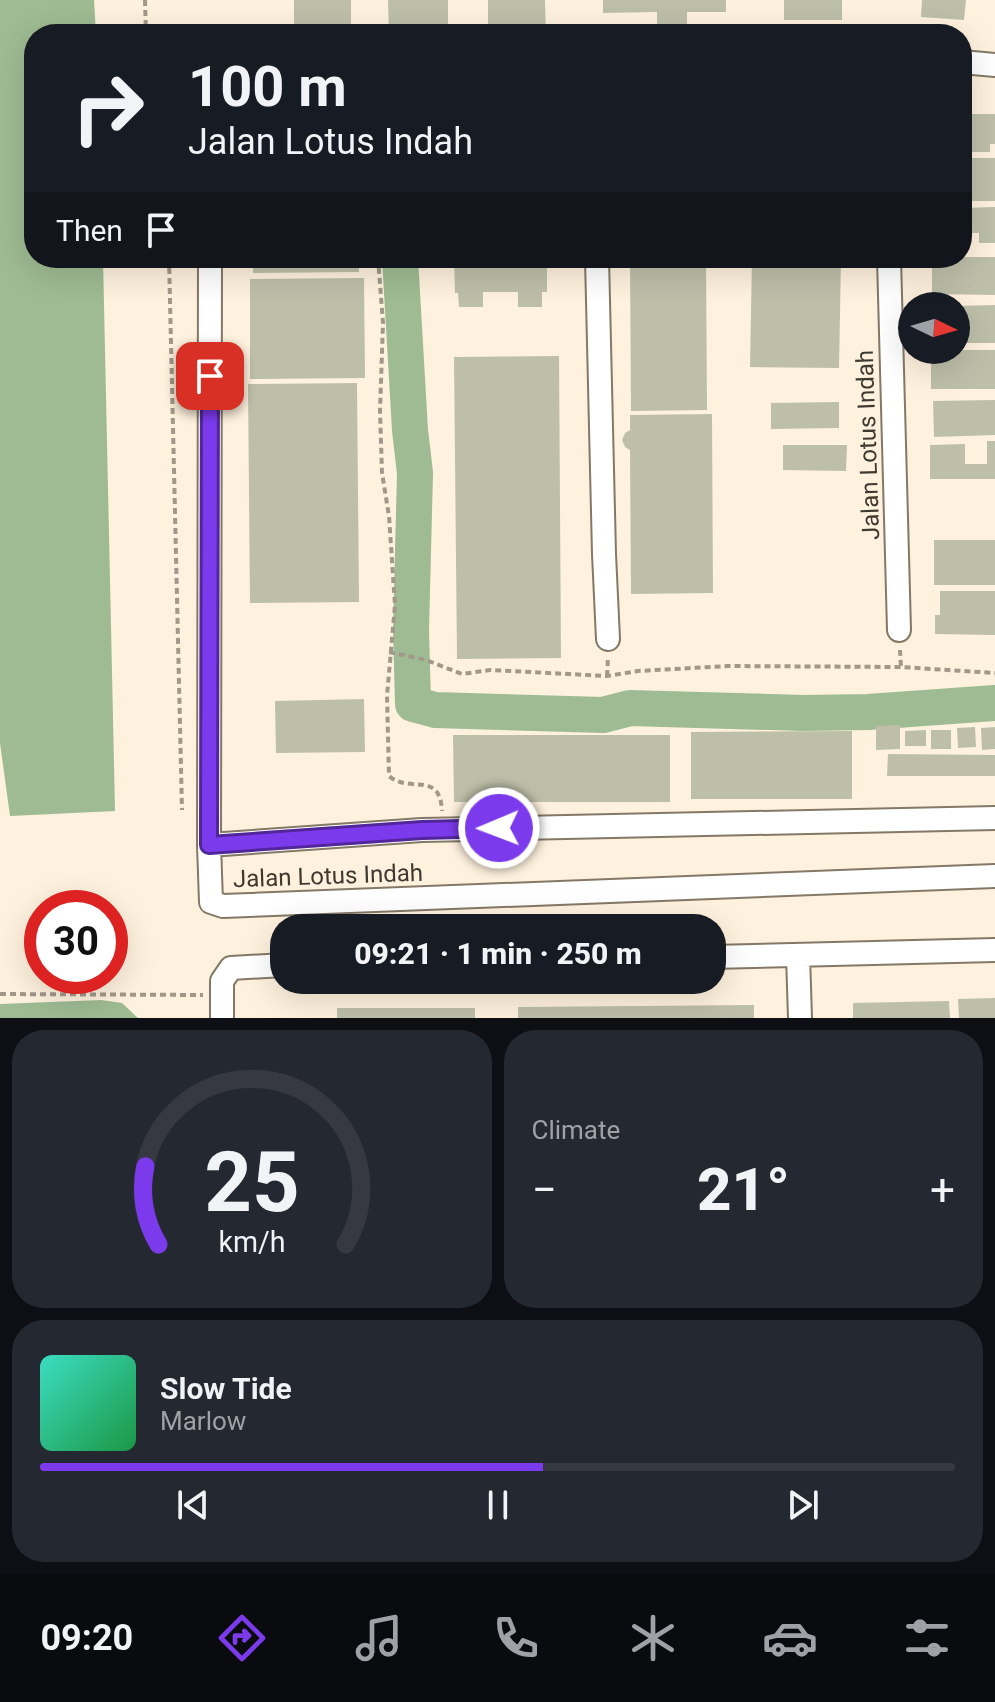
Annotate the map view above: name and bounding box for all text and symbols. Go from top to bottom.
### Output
text: 100 m [188,54,347,120]
icon: right [56,56,160,160]
text: Jalan Lotus Indah [188,121,473,163]
icon: arrive [139,208,183,252]
text: Then [56,213,123,248]
north arrow [898,292,970,364]
map controls [898,292,970,364]
pin [176,342,244,410]
street label: Jalan Lotus Indah [851,350,885,540]
icon: arrive [188,354,232,398]
position arrow [457,786,541,870]
street label: Jalan Lotus Indah [233,859,423,893]
speed limit sign: 30 [24,890,128,994]
text: 09:21 · 1 min · 250 m [354,936,642,971]
text: Climate [532,1115,620,1145]
text: 25 [204,1134,299,1231]
text: 21° [697,1154,790,1225]
text: − [532,1164,557,1216]
text: + [930,1164,955,1216]
text: km/h [218,1225,285,1259]
text: Slow Tide [160,1371,292,1406]
text: Marlow [160,1406,246,1436]
icon: previous [171,1483,215,1527]
icon: pause [476,1483,520,1527]
icon: next [781,1483,825,1527]
icon: directions [214,1610,270,1666]
icon: music [351,1610,407,1666]
icon: phone [488,1610,544,1666]
icon: climate [625,1610,681,1666]
icon: car [762,1610,818,1666]
icon: filters [899,1610,955,1666]
text: 09:20 [40,1617,133,1659]

